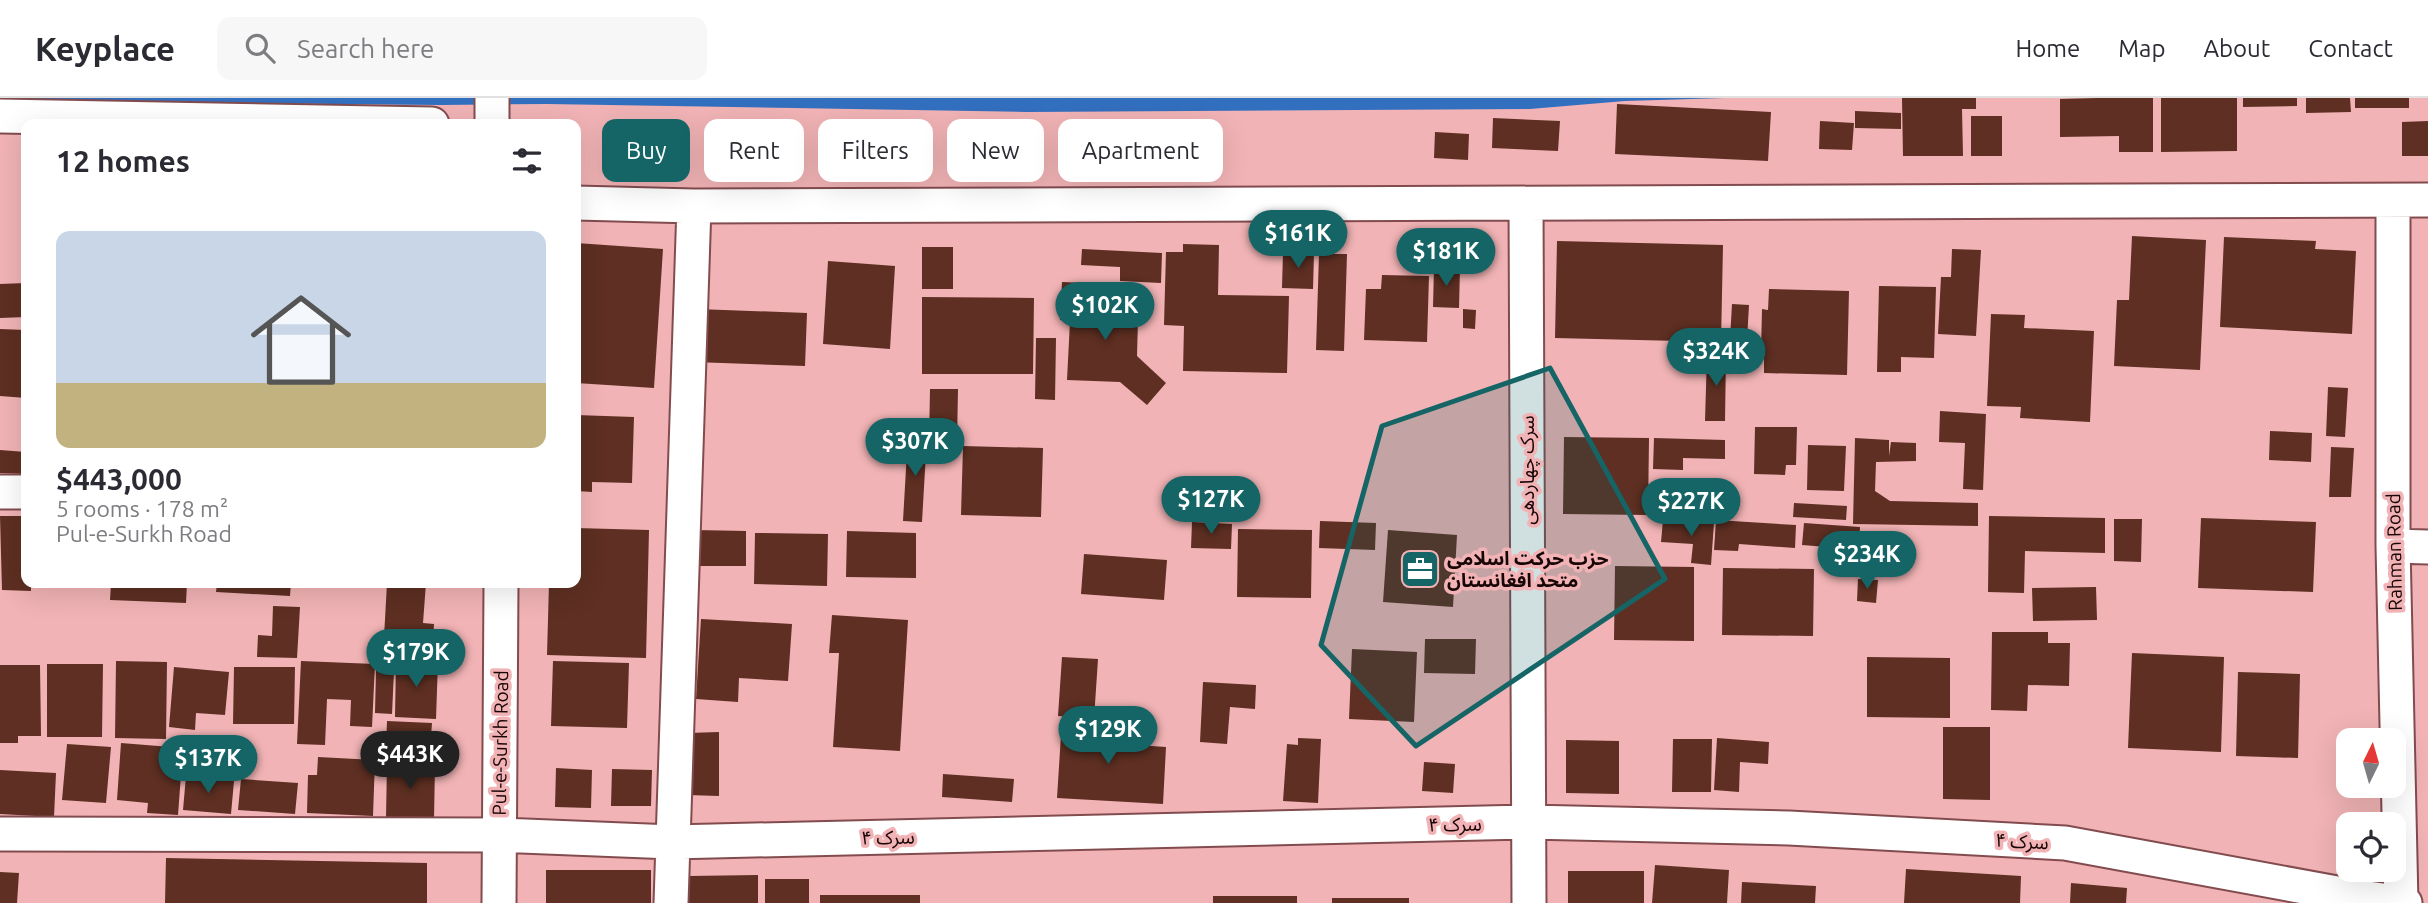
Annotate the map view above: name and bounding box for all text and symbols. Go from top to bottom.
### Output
search box [217,17,707,80]
icon: search [241,29,279,67]
text: Keyplace [35,30,175,67]
text: Search here [297,34,434,63]
text: Home [2015,35,2080,62]
text: Map [2118,35,2165,62]
text: About [2203,35,2270,62]
text: Contact [2308,35,2393,62]
chip: Buy [602,119,690,182]
chip: Rent [704,119,804,182]
chip: Filters [818,119,933,182]
chip: New [947,119,1044,182]
chip: Apartment [1058,119,1223,182]
icon: filters [508,142,546,180]
text: 12 homes [56,144,190,178]
pin: $161K [1249,211,1347,270]
text: $161K [1264,220,1332,245]
pin: $181K [1397,228,1495,288]
text: $181K [1412,238,1480,263]
icon: home [238,277,364,403]
pin: $102K [1056,282,1154,342]
text: $102K [1071,292,1139,317]
pin: $324K [1667,328,1765,388]
text: $324K [1682,338,1750,363]
street label: سرک چهاردهی [1516,415,1540,525]
pin: $307K [866,418,964,478]
text: $307K [881,428,949,453]
text: $443,000 [56,462,182,496]
pin: $127K [1162,476,1260,536]
pin: $227K [1642,478,1740,538]
text: $127K [1177,486,1245,511]
text: $227K [1657,488,1725,513]
street label: Rahman Road [2382,493,2406,611]
text: 5 rooms · 178 m² [56,496,228,521]
text: Pul-e-Surkh Road [56,521,232,546]
pin: $234K [1818,532,1916,591]
text: $234K [1833,541,1901,566]
place label: حزب حرکت اسلامی متحد افغانستان [1447,547,1609,591]
office icon: حزب حرکت اسلامی متحد افغانستان [1399,548,1441,590]
pin: $179K [367,630,465,689]
text: $179K [382,639,450,664]
street label: Pul-e-Surkh Road [488,670,512,816]
pin: $129K [1059,706,1157,766]
text: $129K [1074,716,1142,741]
north arrow [2336,728,2406,798]
map controls [2336,728,2406,882]
pin: $443K [361,732,459,791]
pin: $137K [159,736,257,795]
text: $443K [376,741,444,766]
text: $137K [174,745,242,770]
button: locate [2336,812,2406,882]
street label: سرک ۴ [1428,813,1482,836]
street label: سرک ۴ [861,826,915,849]
street label: سرک ۴ [1995,829,2049,854]

